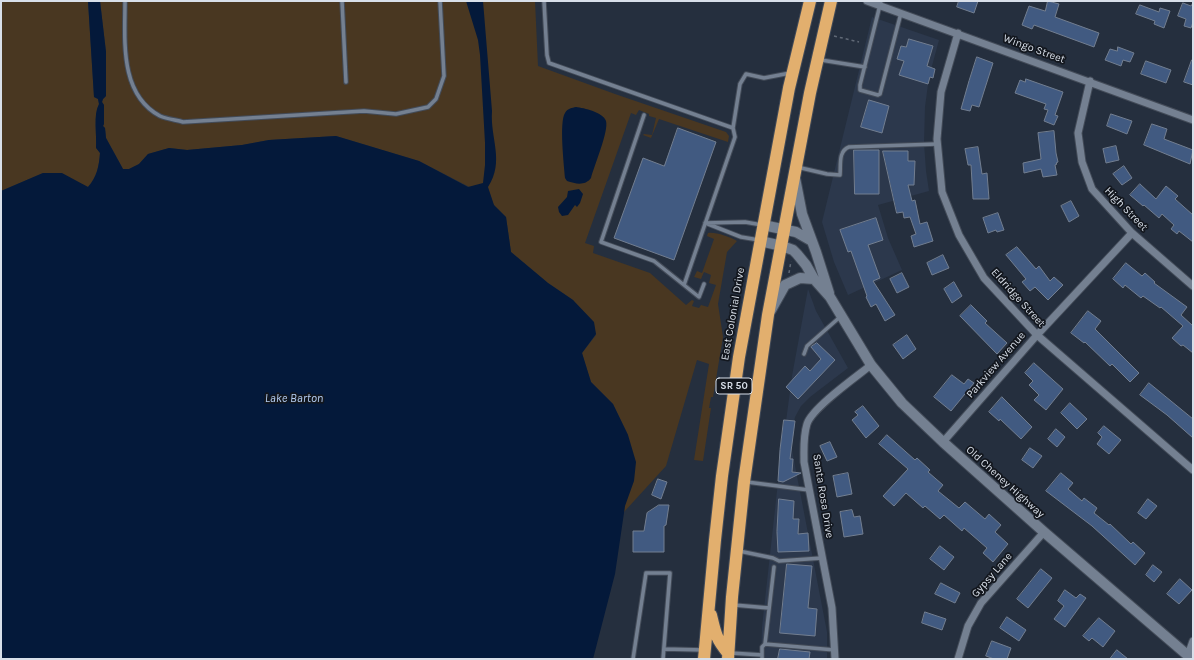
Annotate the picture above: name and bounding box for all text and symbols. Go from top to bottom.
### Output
street label: Wingo Street [1001,32,1067,66]
street label: High Street [1102,184,1150,234]
street label: Eldridge Street [988,266,1048,330]
street label: East Colonial Drive [718,267,748,361]
street label: Parkview Avenue [964,329,1028,401]
road number: SR 50 [716,378,752,394]
water label: Lake Barton [265,392,323,406]
street label: Old Cheney Highway [963,443,1047,521]
street label: Santa Rosa Drive [810,453,836,539]
street label: Gypsy Lane [969,550,1015,600]

